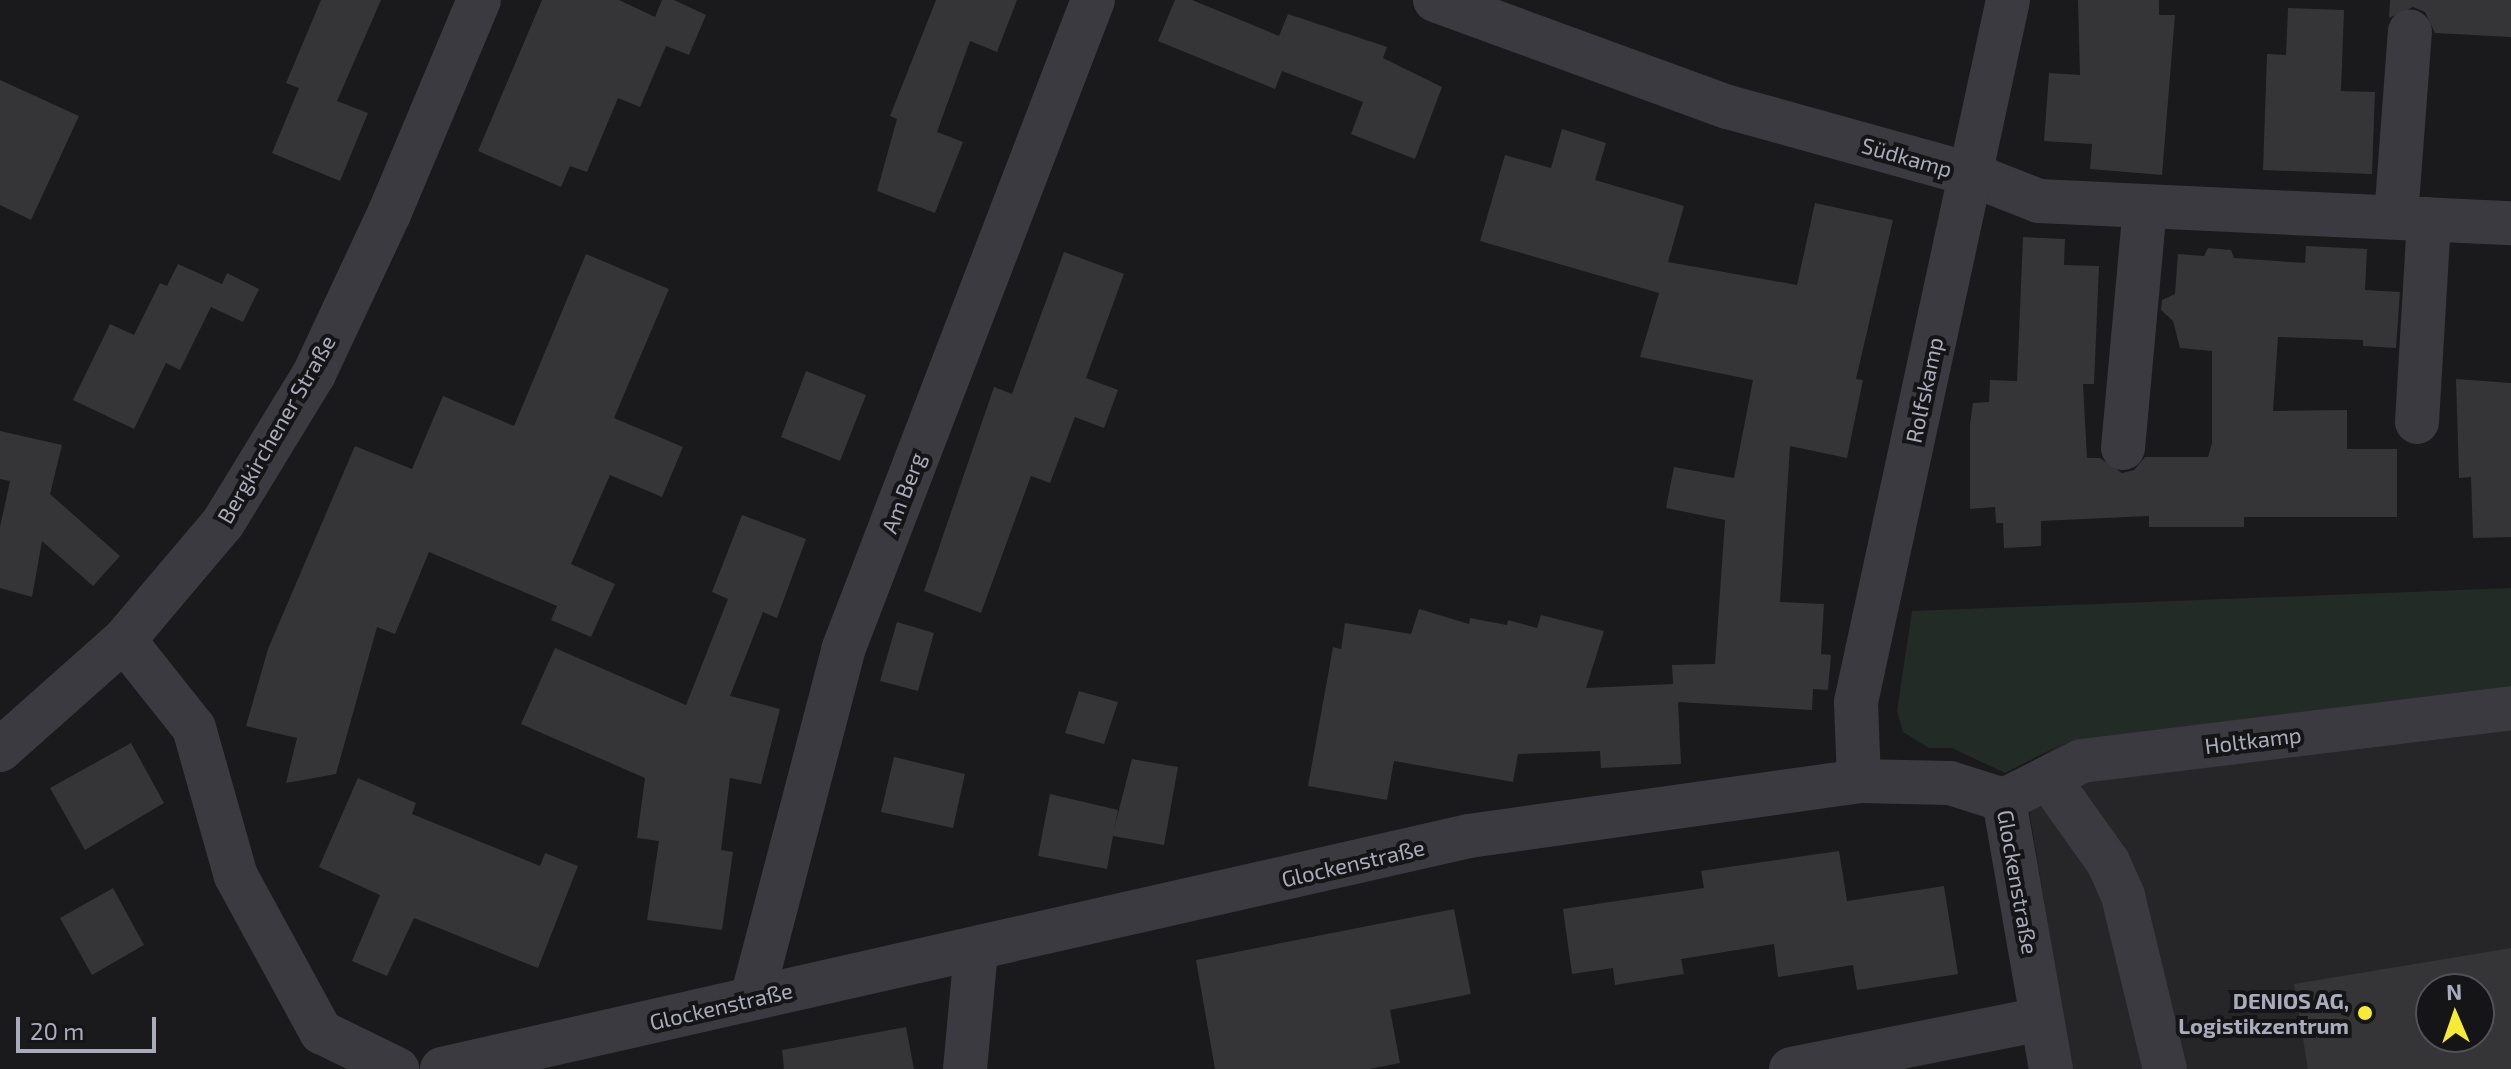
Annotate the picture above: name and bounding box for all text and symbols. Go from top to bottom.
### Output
street label: Südkamp [1859,132,1955,182]
street label: Bergkirchener Straße [211,330,341,528]
street label: Rolfskamp [1900,335,1948,445]
street label: Am Berg [876,449,930,537]
street label: Holtkamp [2203,721,2303,759]
street label: Glockenstraße [1992,808,2044,956]
street label: Glockenstraße [1279,834,1427,892]
north arrow [2415,973,2495,1053]
street label: Glockenstraße [647,977,795,1035]
text: N [2446,978,2463,1004]
place label: DENIOS AG, Logistikzentrum [2178,987,2349,1038]
scale bar [20,1001,160,1051]
marker: DENIOS AG, Logistikzentrum [2356,1004,2374,1022]
text: 20 m [30,1016,84,1045]

